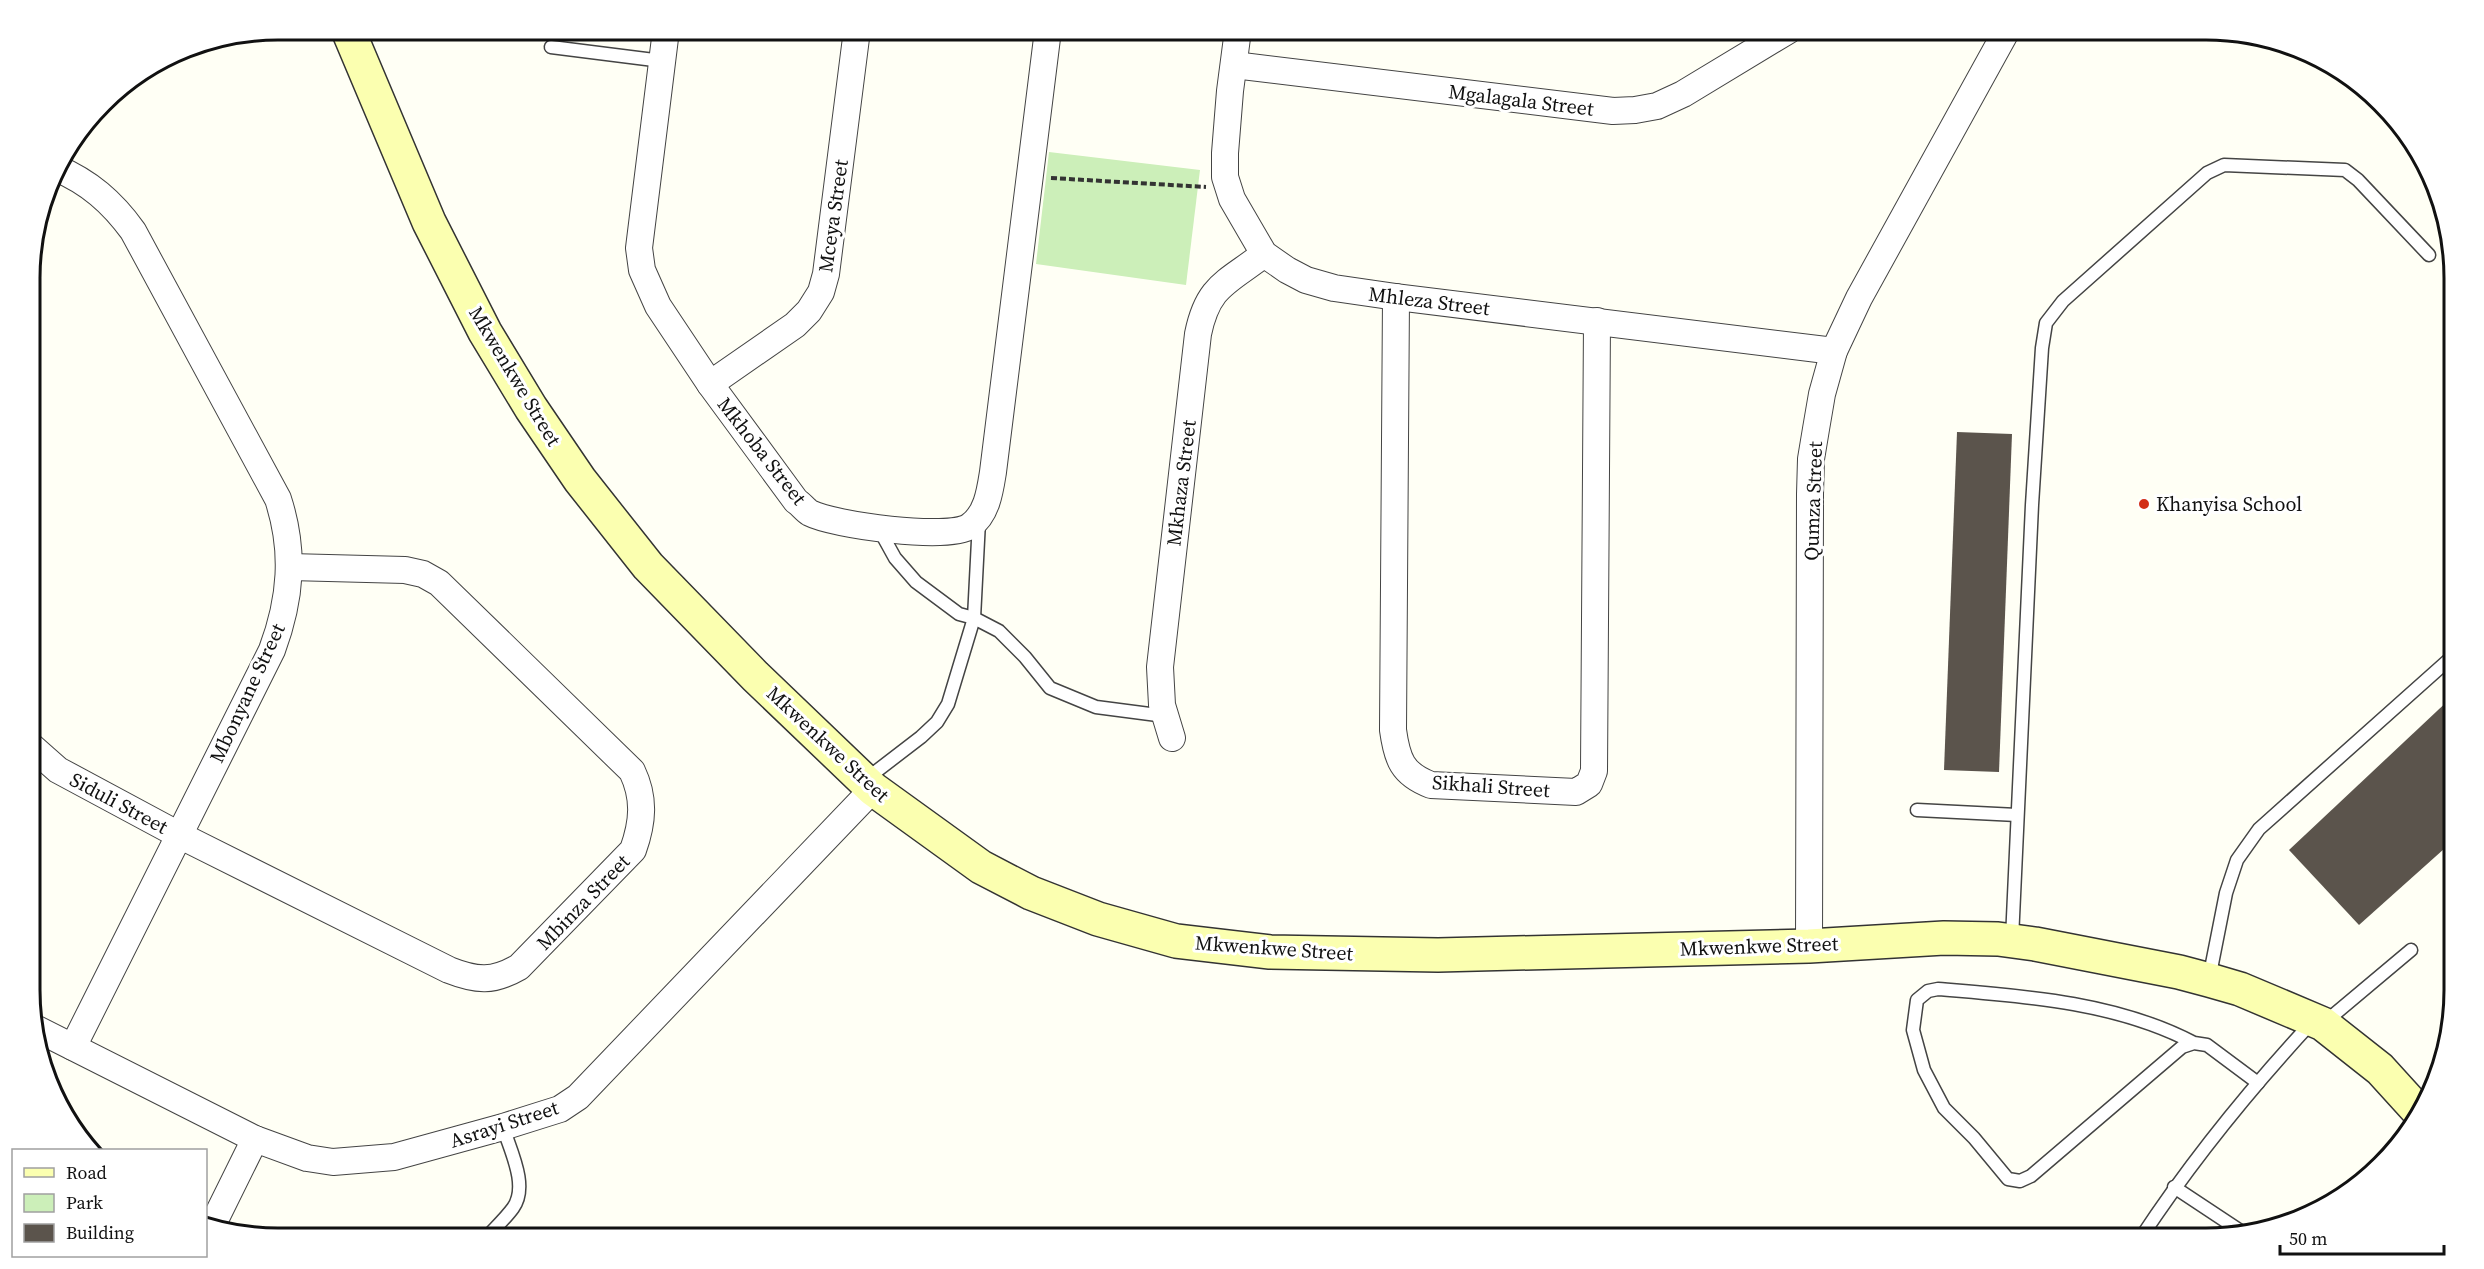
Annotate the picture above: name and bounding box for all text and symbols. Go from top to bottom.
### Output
street label: Mgalagala Street [1447,77,1596,123]
street label: Mceya Street [811,157,855,274]
street label: Mhleza Street [1367,280,1492,322]
street label: Mkwenkwe Street [462,301,568,452]
street label: Mkhoba Street [711,391,813,511]
street label: Mkhaza Street [1159,418,1203,548]
street label: Qumza Street [1797,440,1829,561]
place label: Khanyisa School [2156,490,2302,518]
marker: Khanyisa School [2137,497,2151,511]
street label: Mbonyane Street [202,618,292,767]
street label: Mkwenkwe Street [760,680,896,809]
street label: Siduli Street [65,765,173,841]
street label: Sikhali Street [1431,768,1551,804]
street label: Mbinza Street [530,848,636,956]
street label: Mkwenkwe Street [1194,929,1355,968]
street label: Mkwenkwe Street [1679,929,1839,963]
street label: Asrayi Street [446,1093,562,1155]
legend [12,1149,207,1257]
text: Road [66,1160,107,1185]
text: Park [66,1190,103,1215]
scale bar [2280,1218,2444,1256]
text: Building [66,1220,134,1245]
text: 50 m [2289,1226,2327,1251]

